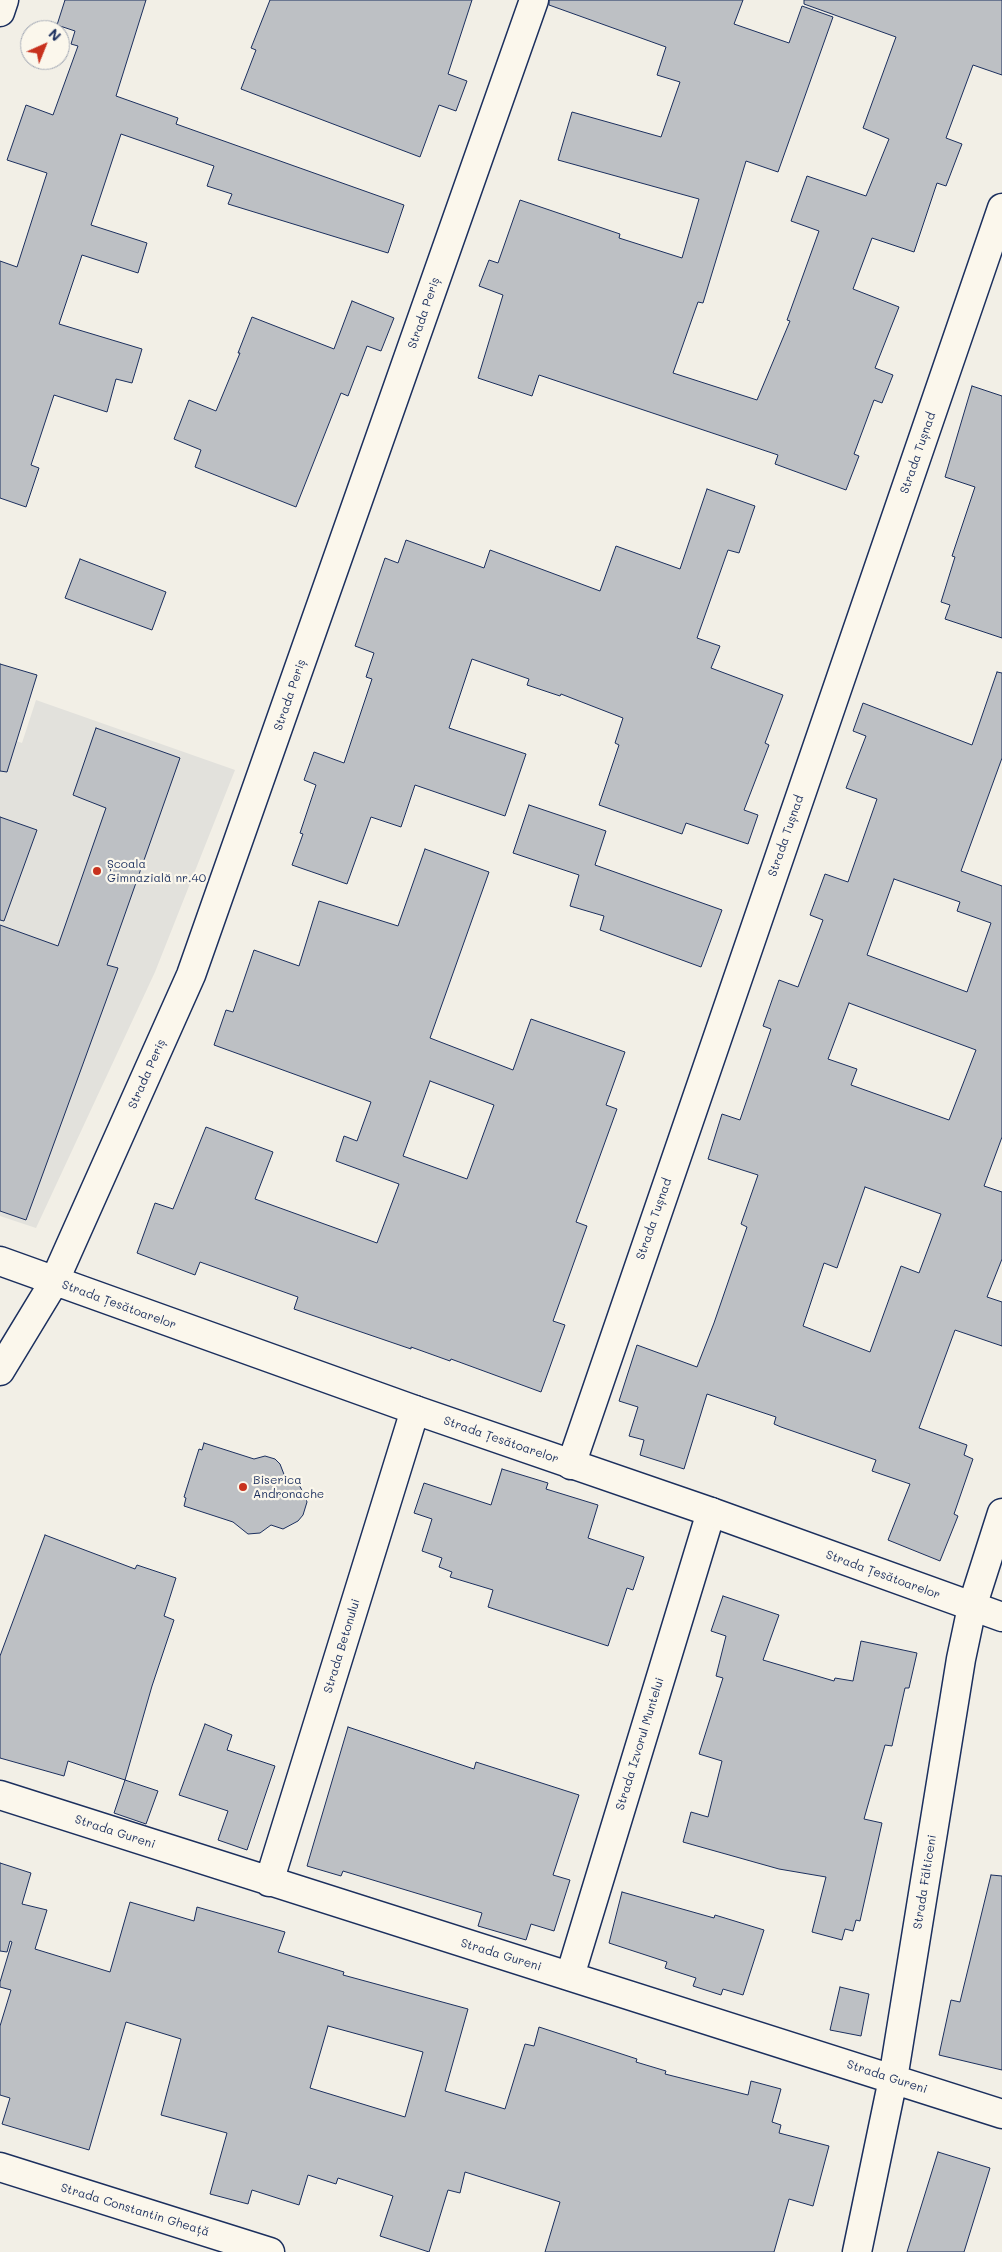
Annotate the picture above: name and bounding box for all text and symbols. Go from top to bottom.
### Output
north arrow [20,20,70,70]
text: N [45,24,65,45]
street label: Strada Periș [405,275,443,351]
street label: Strada Tușnad [897,410,939,496]
street label: Strada Periș [271,657,309,733]
street label: Strada Tușnad [765,793,807,879]
place label: Școala Gimnazială nr.40 [107,857,206,885]
marker: Școala Gimnazială nr.40 [91,865,103,877]
street label: Strada Periș [125,1037,169,1111]
street label: Strada Tușnad [633,1176,675,1262]
street label: Strada Țesătoarelor [60,1278,178,1332]
street label: Strada Țesătoarelor [442,1414,560,1466]
place label: Biserica Andronache [253,1473,324,1501]
marker: Biserica Andronache [237,1481,249,1493]
street label: Strada Țesătoarelor [824,1548,942,1602]
street label: Strada Betonului [321,1597,363,1695]
street label: Strada Izvorul Muntelui [613,1676,667,1812]
street label: Strada Gureni [73,1812,157,1852]
street label: Strada Fălticeni [910,1834,940,1930]
street label: Strada Gureni [459,1936,543,1974]
street label: Strada Gureni [845,2057,929,2097]
street label: Strada Constantin Gheață [59,2180,211,2240]

